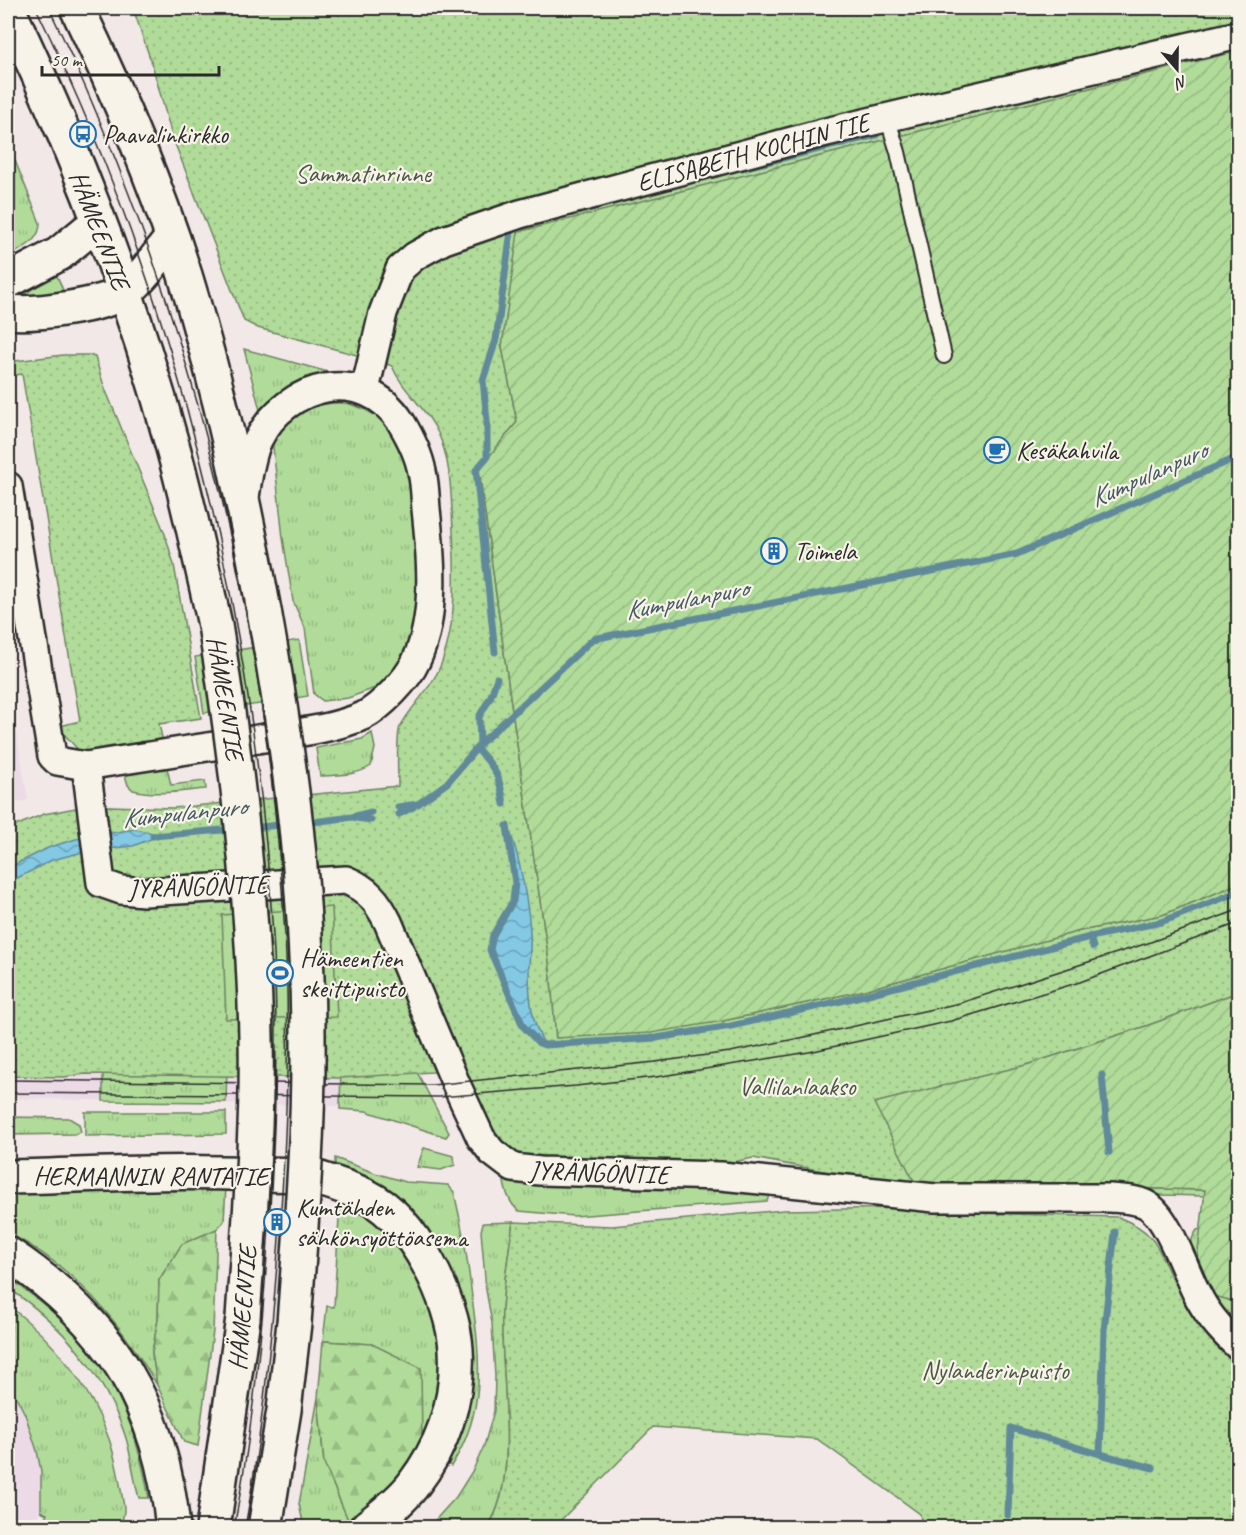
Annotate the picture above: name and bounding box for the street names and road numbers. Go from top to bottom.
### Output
street label: ELISABETH KOCHIN TIE [633,105,877,199]
street label: HÄMEENTIE [62,166,138,297]
street label: HÄMEENTIE [199,634,252,765]
street label: JYRÄNGÖNTIE [125,867,272,906]
street label: JYRÄNGÖNTIE [526,1153,673,1192]
street label: HERMANNIN RANTATIE [34,1160,272,1193]
street label: HÄMEENTIE [221,1241,265,1372]

